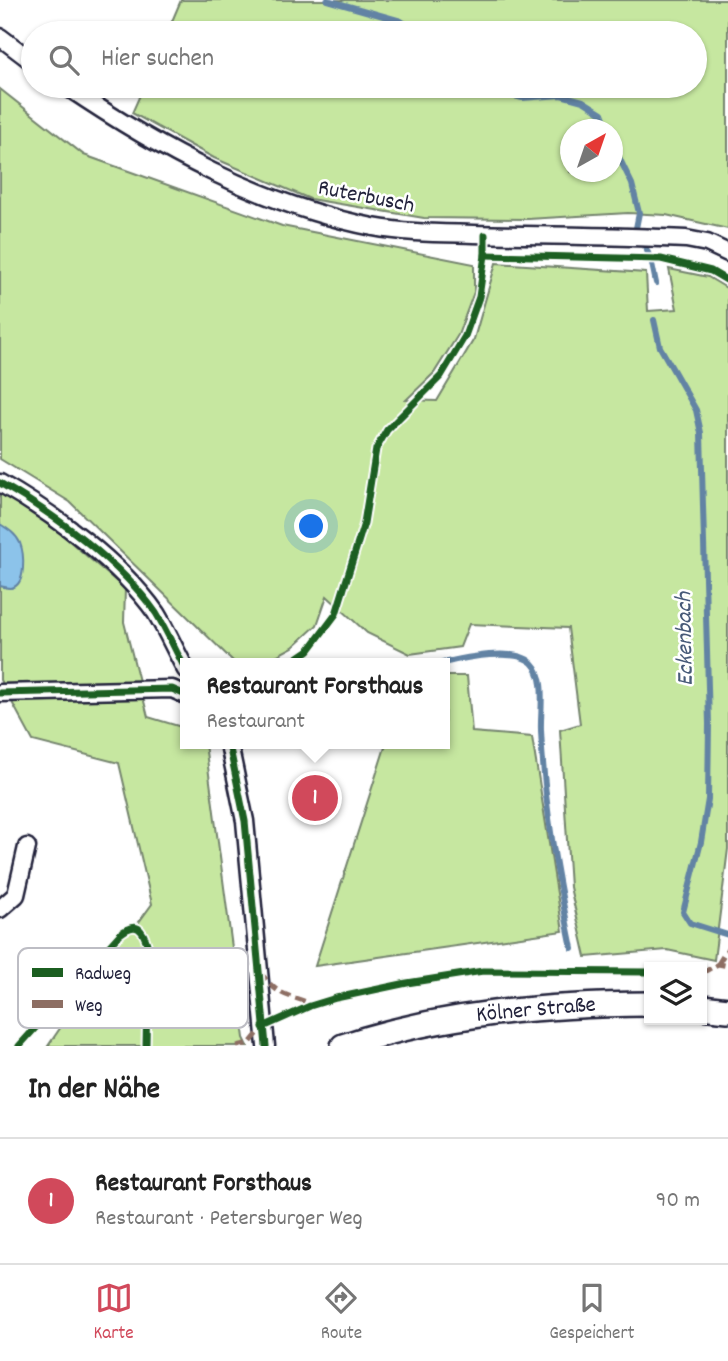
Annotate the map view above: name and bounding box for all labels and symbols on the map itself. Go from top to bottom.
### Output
north arrow [560,119,623,182]
street label: Ruterbusch [315,172,417,224]
your location [294,509,328,543]
water label: Eckenbach [668,591,704,686]
pin: 1 [292,772,338,824]
legend [18,948,248,1028]
text: Radweg [75,962,131,989]
street label: Kölner Straße [475,989,597,1033]
text: Weg [75,994,103,1021]

